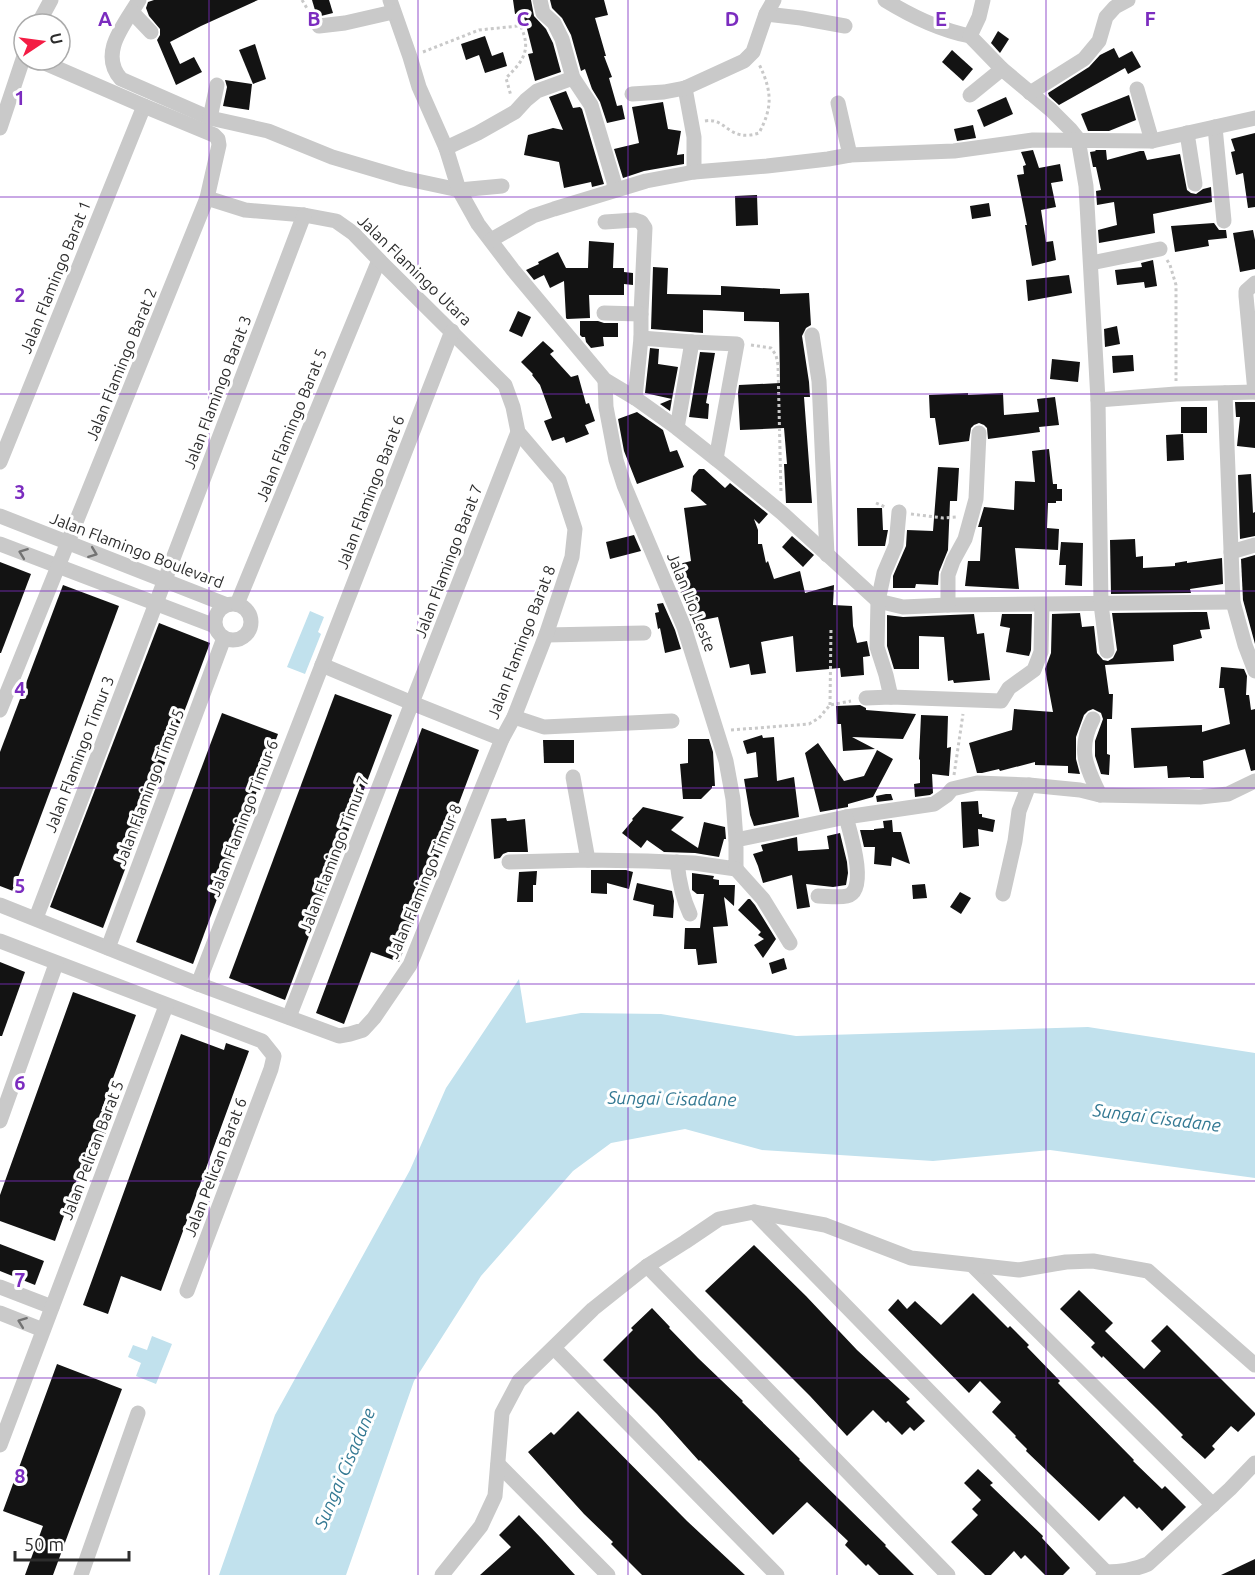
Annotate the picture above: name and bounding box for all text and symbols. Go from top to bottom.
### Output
text: A [98,7,112,30]
text: B [307,7,321,30]
text: C [517,7,530,30]
text: D [725,7,739,30]
text: E [935,7,947,30]
text: F [1144,7,1156,30]
north arrow [12,12,72,72]
text: U [47,31,67,46]
text: 1 [14,86,26,109]
street label: Jalan Flamingo Barat 1 [16,198,94,356]
street label: Jalan Flamingo Utara [354,211,476,329]
text: 2 [14,283,26,306]
street label: Jalan Flamingo Barat 2 [82,285,160,443]
street label: Jalan Flamingo Barat 3 [179,313,255,471]
street label: Jalan Flamingo Barat 5 [252,346,330,504]
street label: Jalan Flamingo Barat 6 [332,413,408,571]
text: 3 [14,480,26,503]
street label: Jalan Flamingo Barat 7 [410,482,486,640]
street label: Jalan Flamingo Boulevard [48,509,226,591]
one-way arrow [88,545,98,558]
one-way arrow [18,548,29,560]
street label: Jalan Lio Leste [664,550,720,654]
street label: Jalan Flamingo Barat 8 [483,563,559,721]
street label: Jalan Flamingo Timur 3 [41,673,117,835]
text: 4 [14,677,26,700]
street label: Jalan Flamingo Timur 5 [111,706,187,868]
street label: Jalan Flamingo Timur 6 [205,737,281,899]
street label: Jalan Flamingo Timur 7 [296,773,372,935]
street label: Jalan Flamingo Timur 8 [383,801,465,961]
text: 5 [14,874,26,897]
text: 6 [14,1071,26,1094]
street label: Jalan Pelican Barat 5 [57,1078,127,1222]
water label: Sungai Cisadane [606,1087,737,1109]
street label: Jalan Pelican Barat 6 [180,1095,250,1239]
water label: Sungai Cisadane [1091,1099,1222,1135]
text: 7 [14,1268,26,1291]
one-way arrow [17,1317,28,1329]
water label: Sungai Cisadane [309,1405,378,1532]
text: 8 [14,1464,26,1487]
scale bar [15,1524,129,1562]
text: 50 m [24,1534,64,1554]

